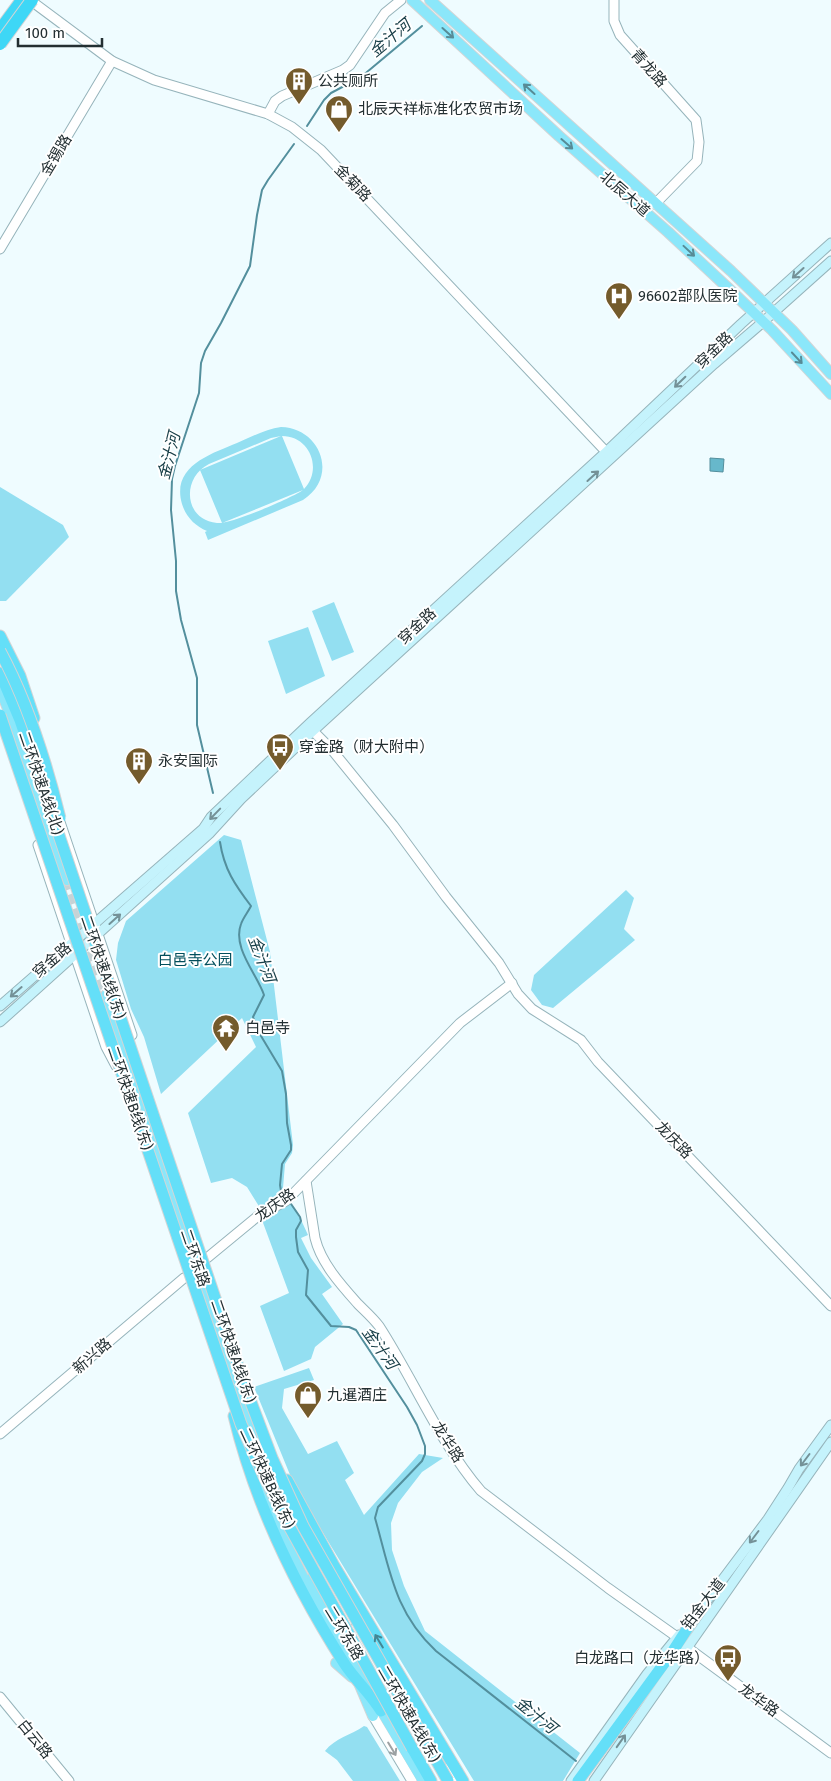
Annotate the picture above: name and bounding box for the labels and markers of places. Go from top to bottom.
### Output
building icon: 公共厕所 [284,66,314,105]
place label: 公共厕所 [318,72,378,90]
shop icon: 北辰天祥标准化农贸市场 [324,94,354,133]
place label: 北辰天祥标准化农贸市场 [358,100,523,118]
hospital icon: 96602部队医院 [604,281,634,320]
place label: 96602部队医院 [638,287,737,305]
bus stop icon: 穿金路（财大附中） [265,732,295,771]
place label: 穿金路（财大附中） [299,738,434,756]
building icon: 永安国际 [124,746,154,785]
place label: 永安国际 [158,752,218,770]
temple icon: 白邑寺 [211,1013,241,1052]
place label: 白邑寺 [245,1019,290,1037]
shop icon: 九暹酒庄 [293,1380,323,1419]
place label: 九暹酒庄 [327,1386,387,1404]
bus stop icon: 白龙路口（龙华路） [713,1643,743,1682]
place label: 白龙路口（龙华路） [574,1649,709,1667]

